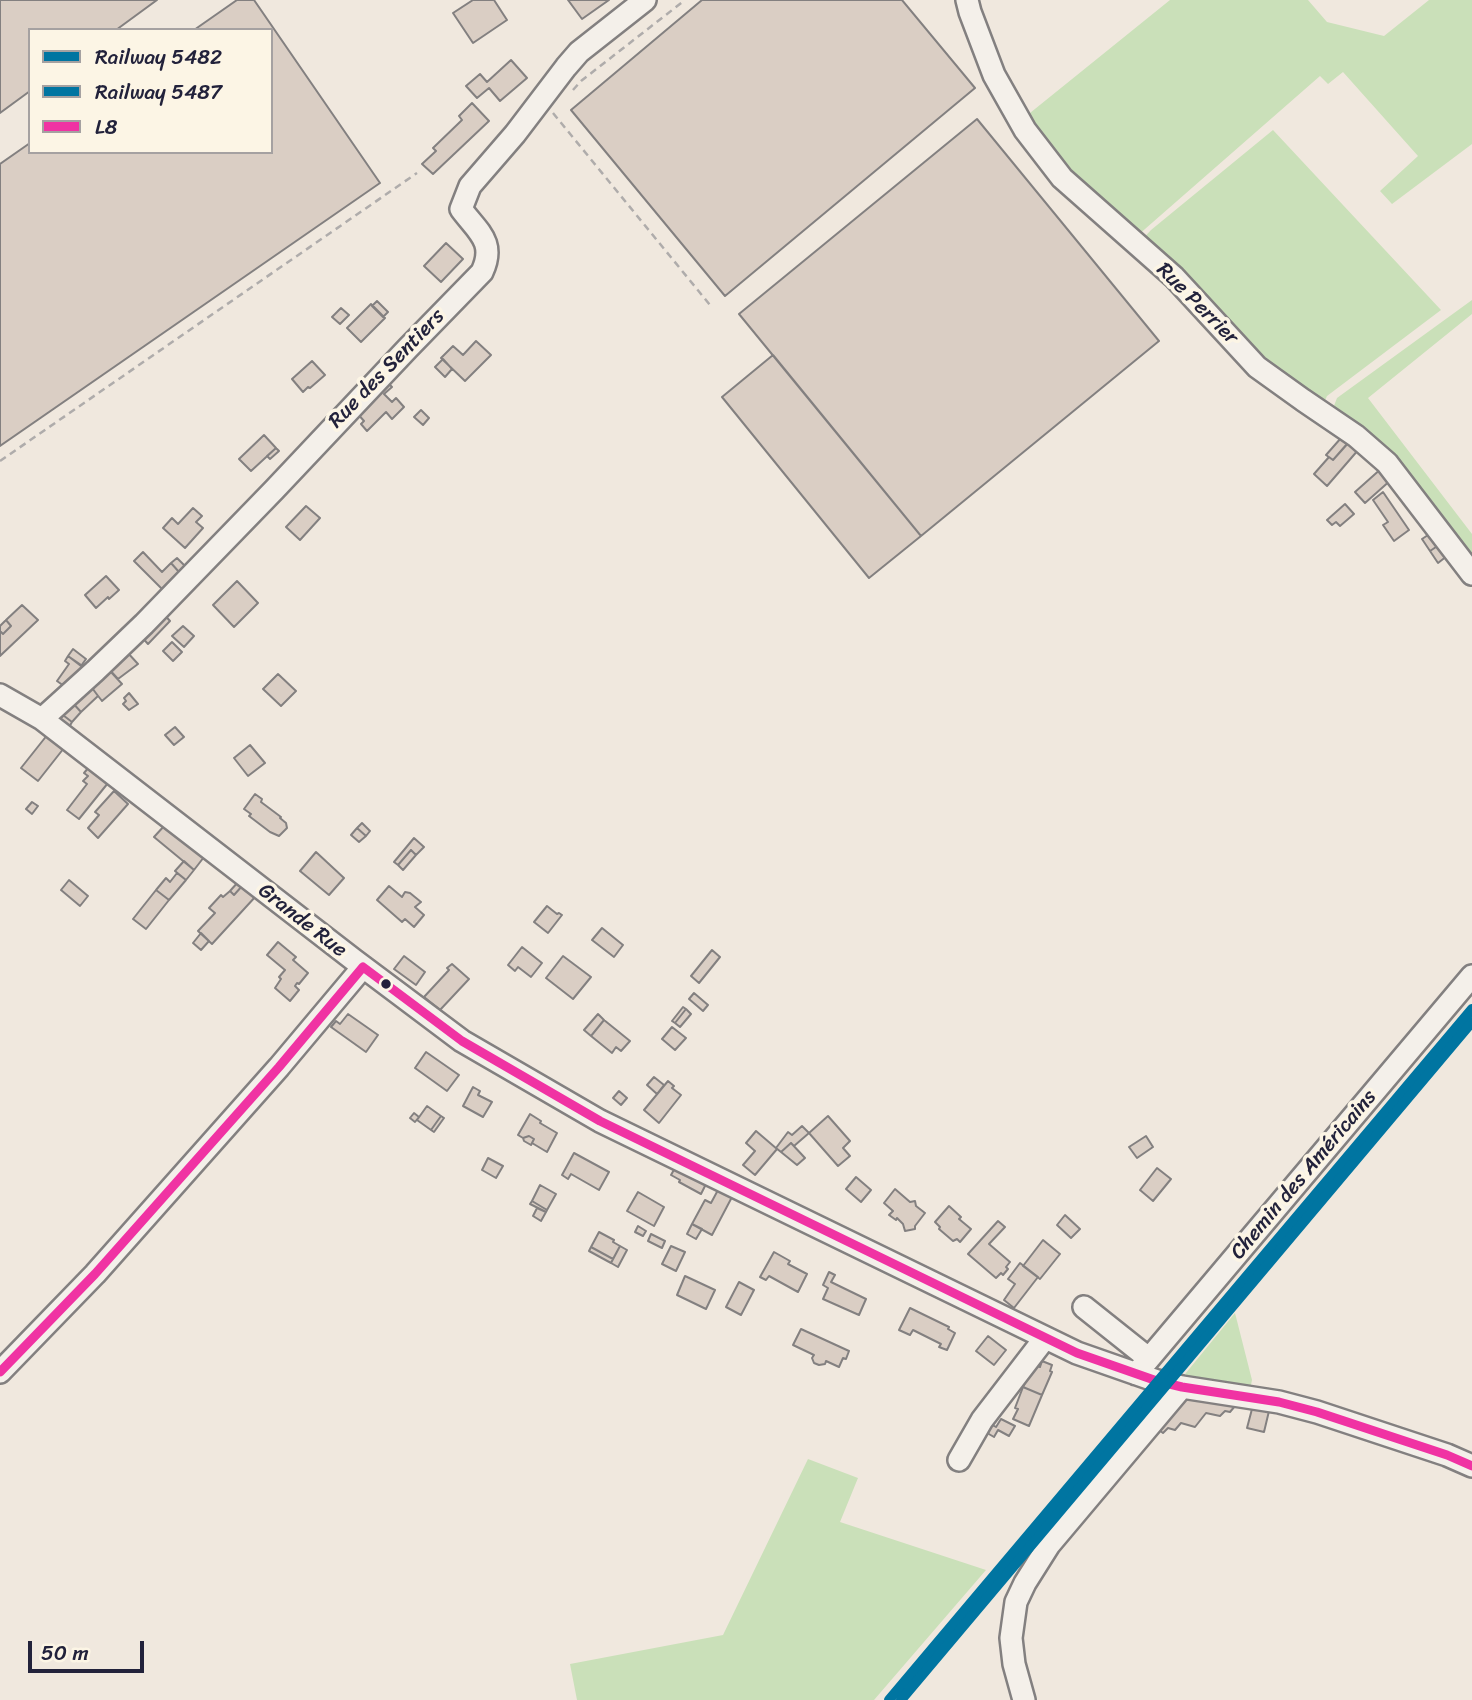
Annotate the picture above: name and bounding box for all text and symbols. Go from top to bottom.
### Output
legend [28,28,273,154]
text: Railway 5482 [95,38,222,76]
text: Railway 5487 [95,73,222,111]
text: L8 [95,108,117,146]
street label: Rue Perrier [1151,258,1243,350]
street label: Rue des Sentiers [324,304,450,434]
street label: Grande Rue [253,879,351,963]
unlabelled marker [379,977,393,991]
street label: Chemin des Américains [1226,1085,1382,1265]
scale bar [32,1626,147,1670]
text: 50 m [41,1634,89,1672]

